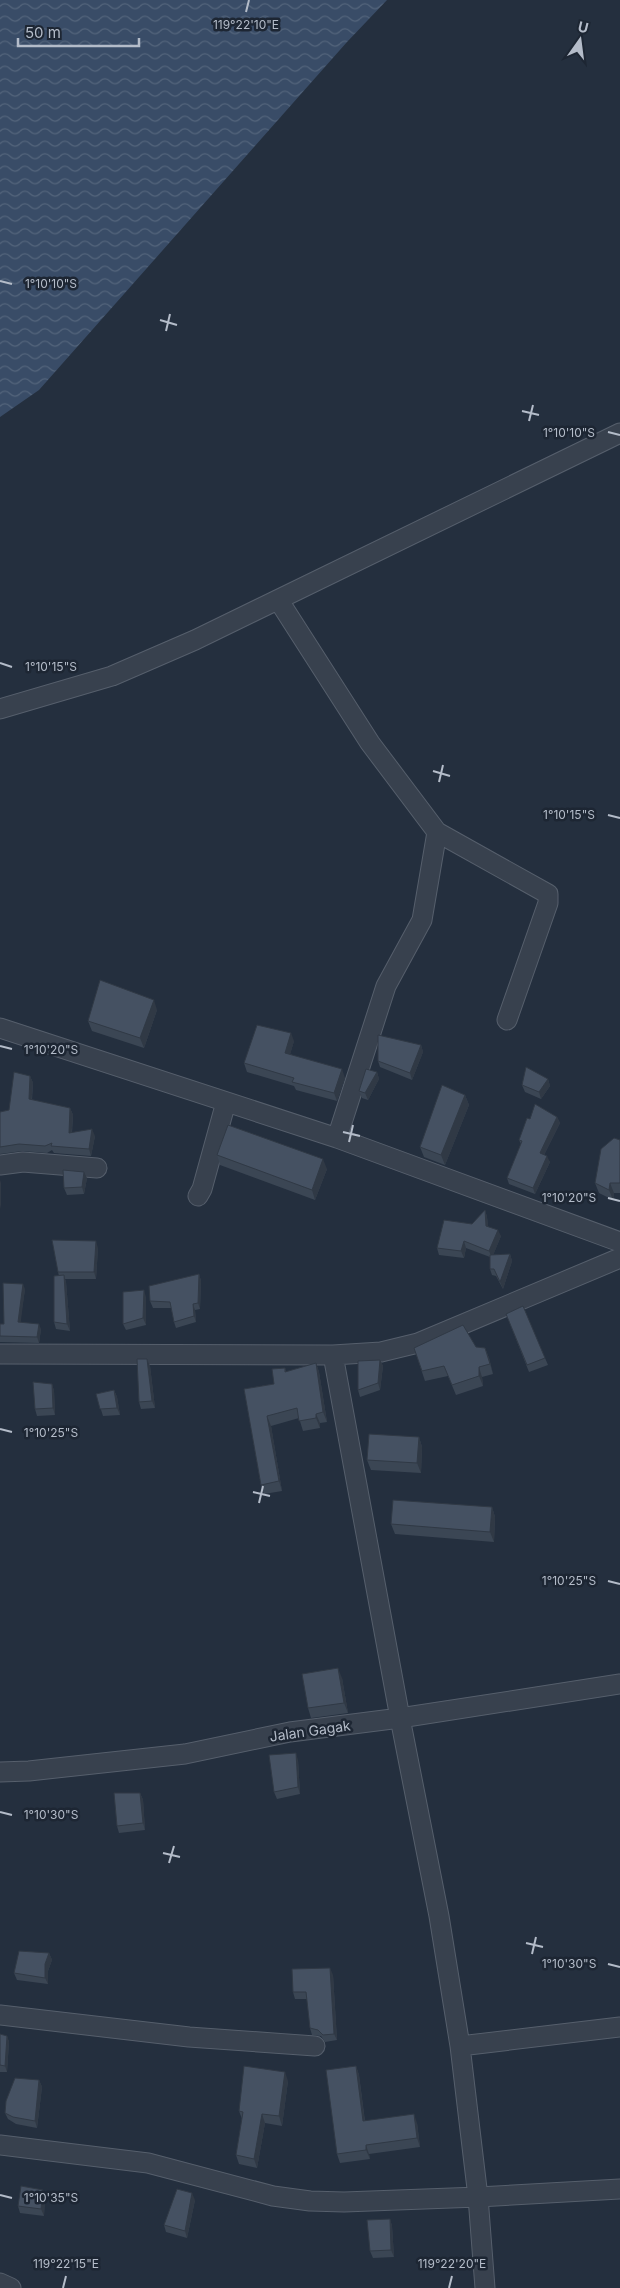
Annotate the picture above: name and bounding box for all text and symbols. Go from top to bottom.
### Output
scale bar [18,15,139,47]
north arrow [555,15,605,65]
text: 119°22'10"E [213,17,279,32]
text: U [576,17,590,36]
text: 50 m [25,23,61,42]
text: 1°10'10"S [25,276,77,291]
text: 1°10'10"S [543,425,595,440]
text: 1°10'15"S [25,659,77,674]
text: 1°10'15"S [543,807,595,822]
text: 1°10'20"S [24,1042,79,1057]
text: 1°10'20"S [542,1190,597,1205]
text: 1°10'25"S [24,1425,78,1440]
text: 1°10'25"S [542,1573,596,1588]
street label: Jalan Gagak [268,1716,352,1745]
text: 1°10'30"S [24,1807,79,1822]
text: 1°10'30"S [542,1956,597,1971]
text: 1°10'35"S [24,2190,78,2205]
text: 119°22'15"E [33,2256,99,2271]
text: 119°22'20"E [418,2256,486,2271]

